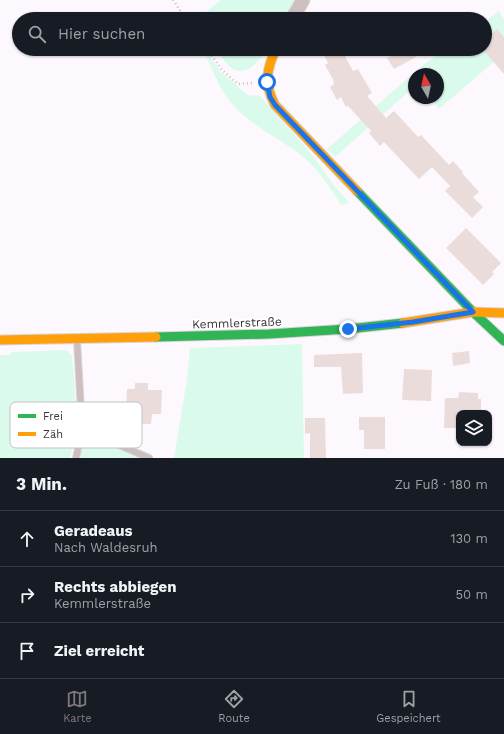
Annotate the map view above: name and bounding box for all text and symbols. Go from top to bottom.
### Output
search box [12,12,492,56]
icon: search [26,23,48,45]
text: Hier suchen [58,25,145,43]
north arrow [408,68,444,104]
route start [258,73,276,91]
street label: Kemmlerstraße [192,314,282,332]
route end [339,320,357,338]
legend [10,402,142,448]
text: Frei [43,410,63,423]
map controls [456,410,492,446]
button: layers [456,410,492,446]
text: Zäh [43,428,63,441]
text: 3 Min. [16,474,67,494]
text: Zu Fuß · 180 m [395,477,488,492]
text: Geradeaus [54,522,133,540]
icon: ahead [16,528,38,550]
text: 130 m [450,531,488,546]
text: Nach Waldesruh [54,540,157,555]
text: Rechts abbiegen [54,578,176,596]
icon: right [16,584,38,606]
text: 50 m [456,587,488,602]
text: Kemmlerstraße [54,596,151,611]
icon: arrive [16,640,38,662]
text: Ziel erreicht [54,642,144,660]
tab: Karte [63,688,92,725]
tab: Route [218,688,250,725]
tab: Gespeichert [376,688,441,725]

